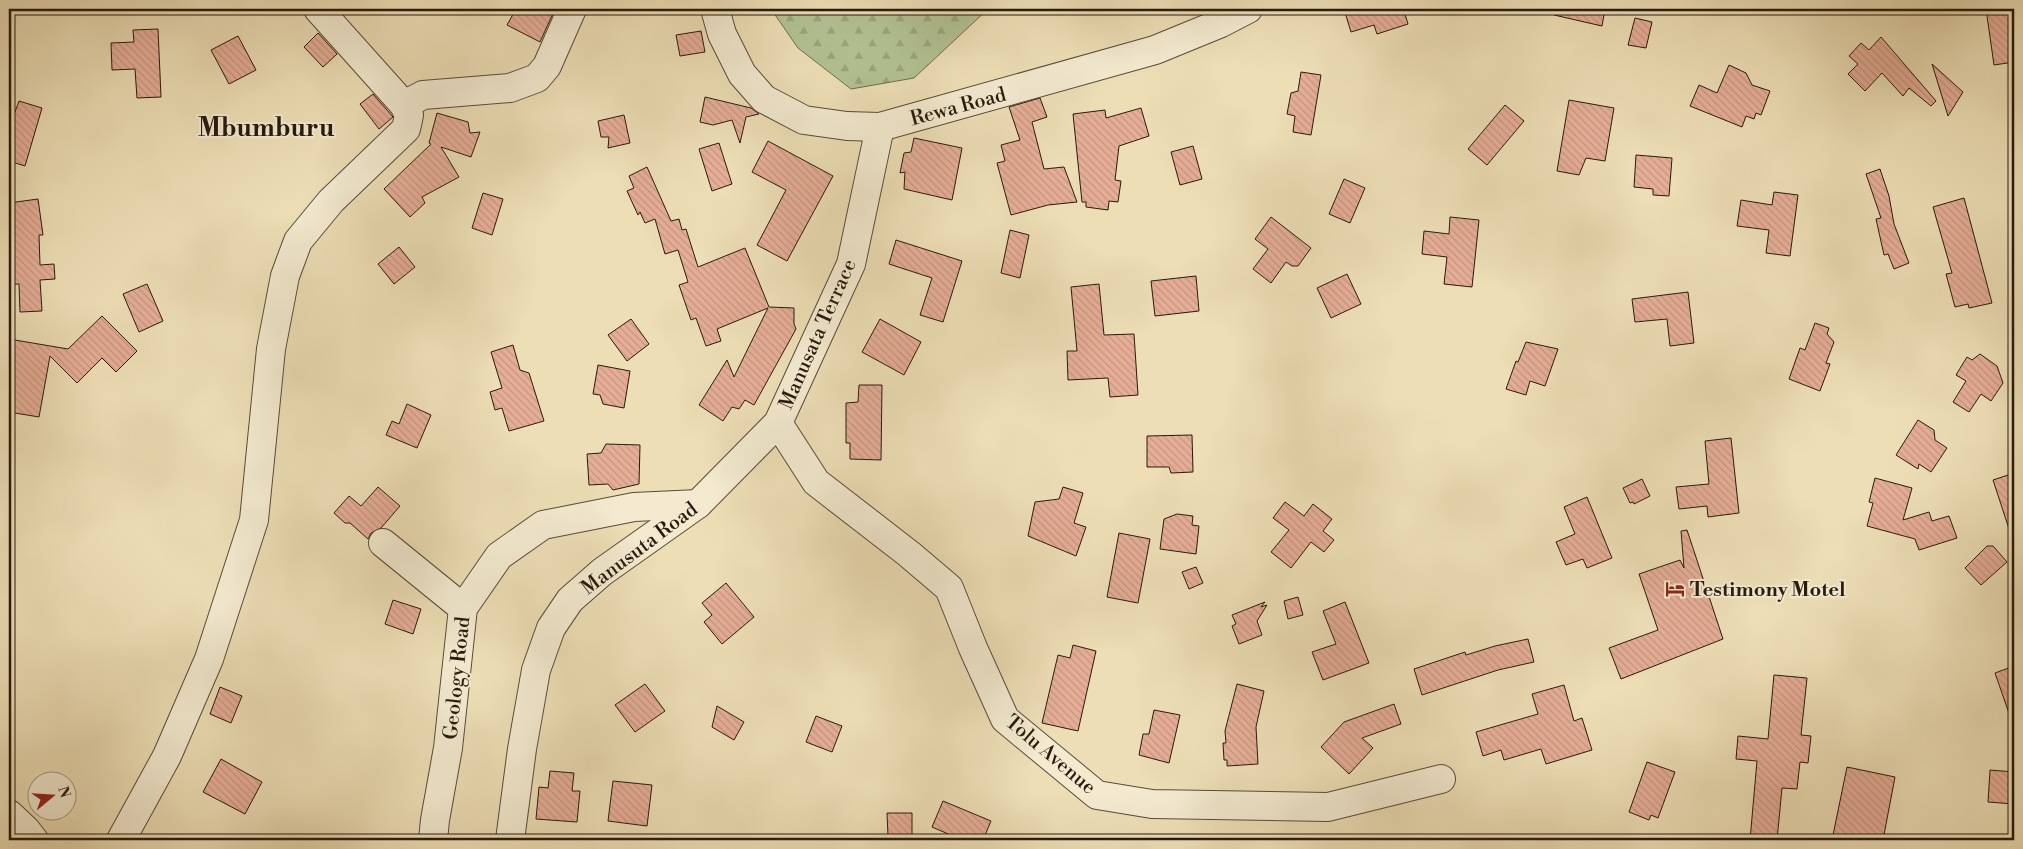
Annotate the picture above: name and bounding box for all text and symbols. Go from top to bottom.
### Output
street label: Rewa Road [908,82,1010,132]
district label: Mbumburu [198,113,335,144]
street label: Manusata Terrace [774,256,863,414]
street label: Manusuta Road [577,497,704,601]
hotel icon: Testimony Motel [1664,578,1686,600]
place label: Testimony Motel [1690,578,1846,603]
street label: Geology Road [439,615,476,741]
street label: Tolu Avenue [1000,710,1101,800]
north arrow [28,772,78,822]
text: N [53,784,74,800]

